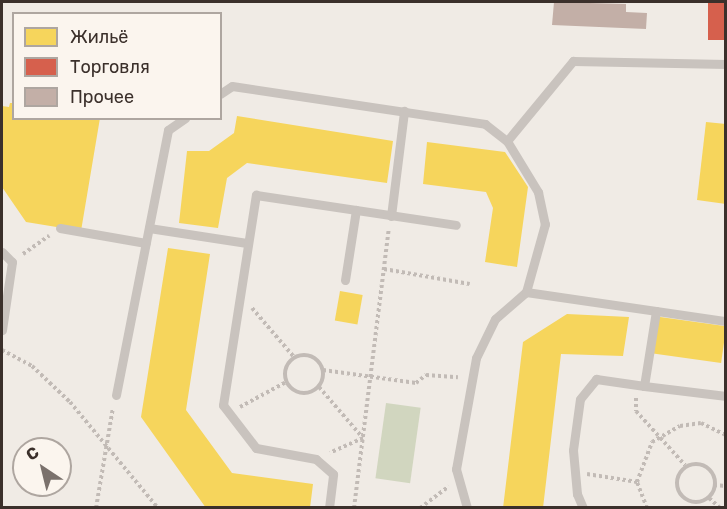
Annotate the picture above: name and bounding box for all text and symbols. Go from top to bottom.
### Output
legend [12,12,222,120]
text: Жильё [70,26,128,48]
text: Торговля [70,56,150,78]
text: Прочее [70,86,134,108]
north arrow [12,437,72,497]
text: С [22,442,43,464]

